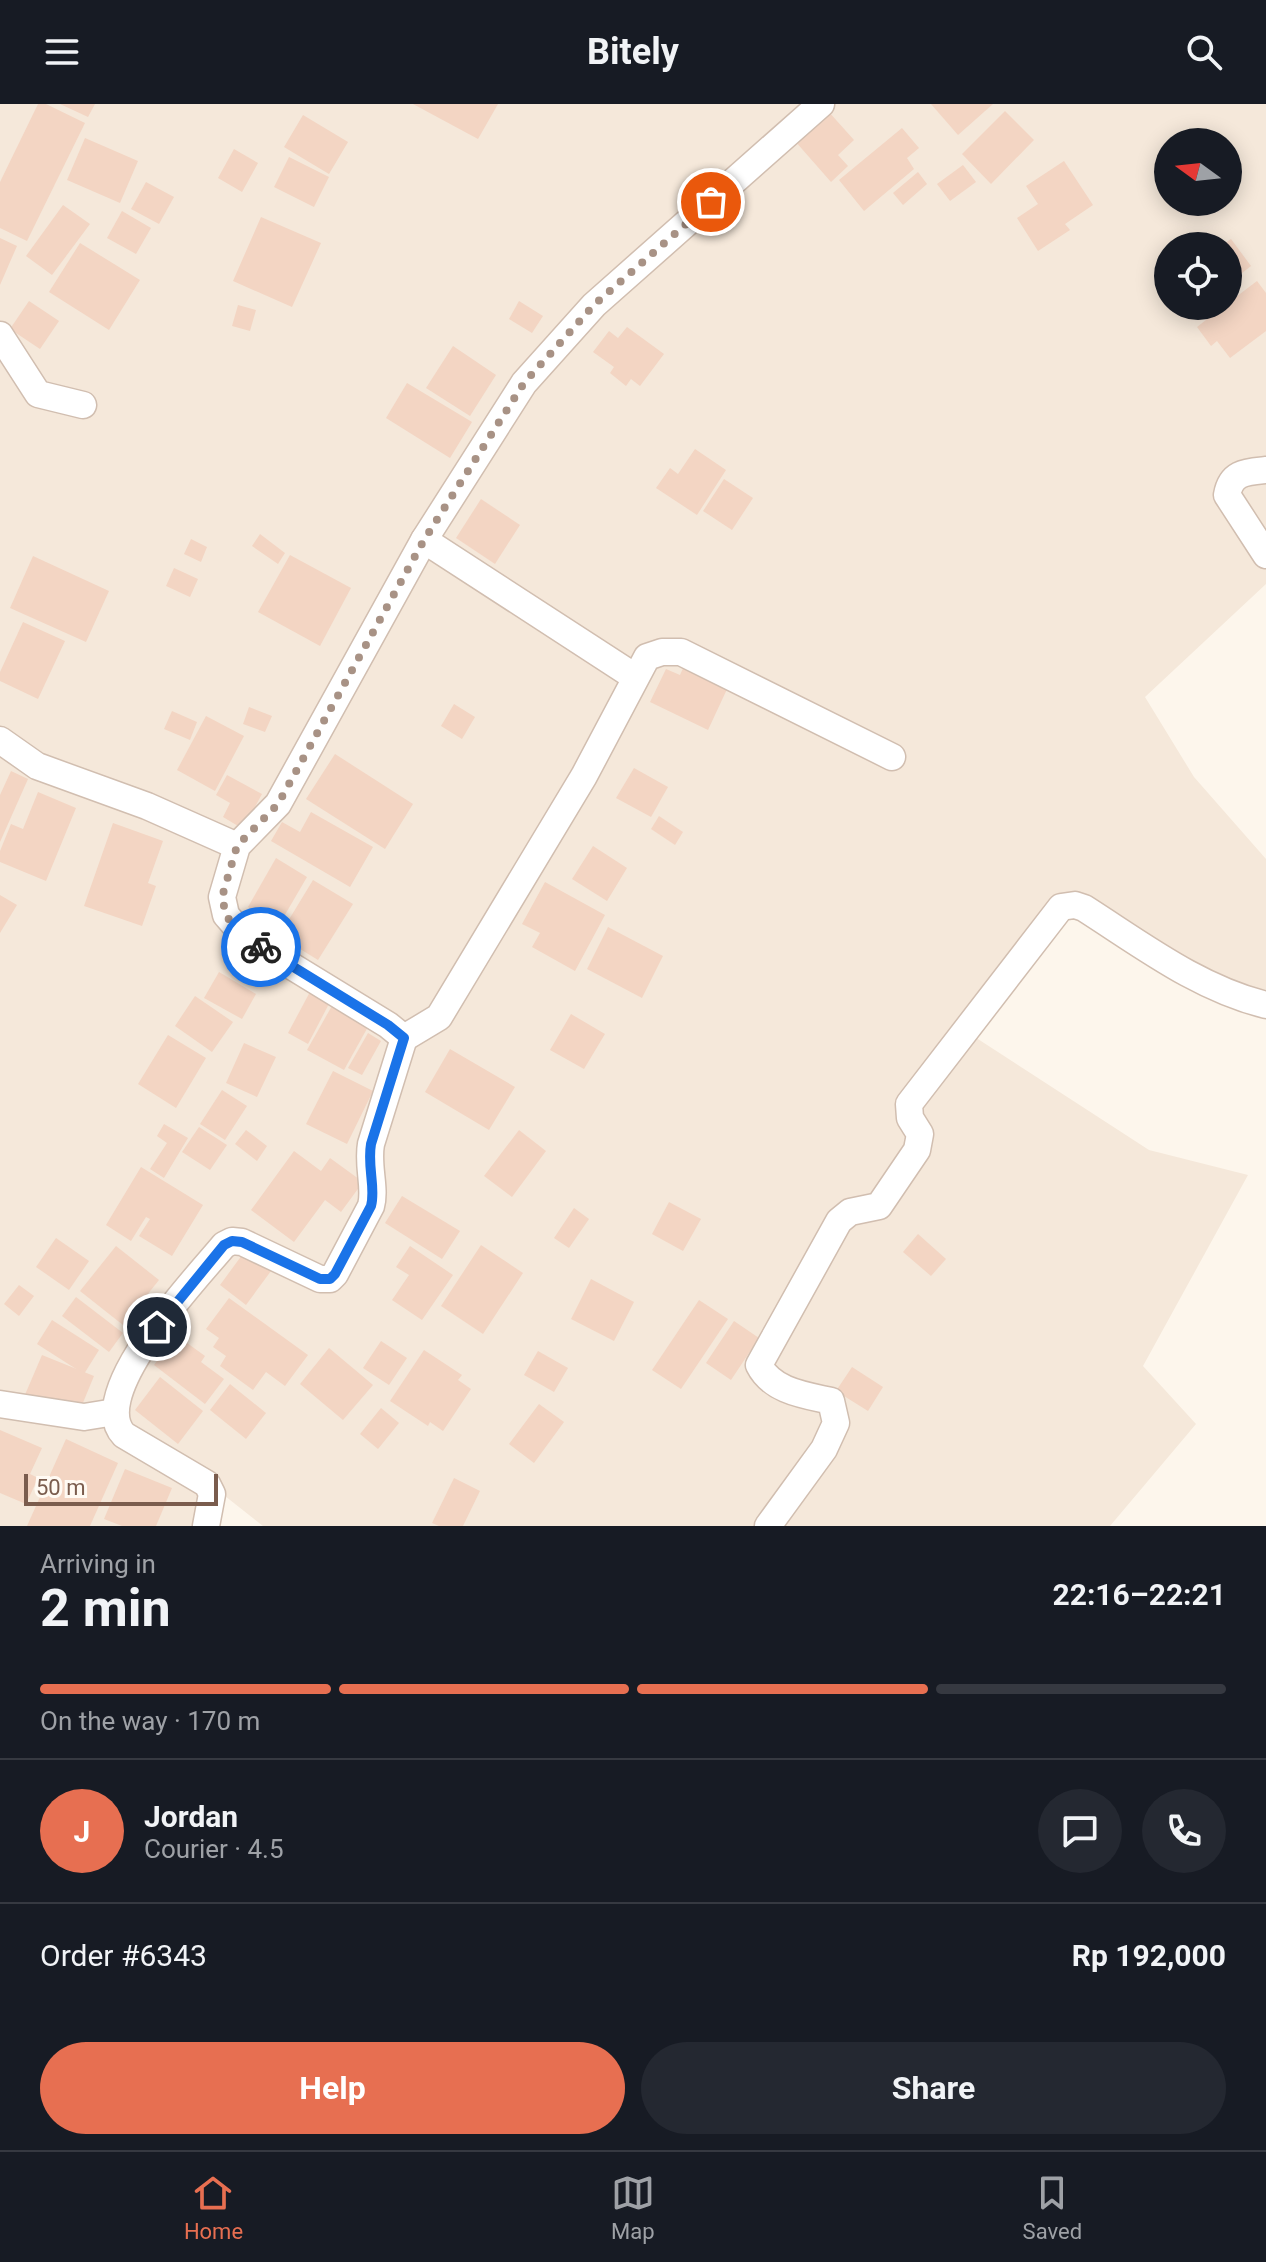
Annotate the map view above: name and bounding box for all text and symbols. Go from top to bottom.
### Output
icon: menu [40,30,84,74]
icon: search [1182,30,1226,74]
text: Bitely [587,31,679,73]
north arrow [1154,128,1242,216]
map controls [1154,128,1242,320]
pin [677,168,745,236]
icon: bag [689,180,733,224]
button: locate [1154,232,1242,320]
courier [221,907,301,987]
icon: bike [239,925,283,969]
pin [123,1293,191,1361]
icon: home [135,1305,179,1349]
scale bar [24,1470,218,1506]
text: 50 m [36,1475,85,1500]
text: Arriving in [40,1549,156,1579]
text: 22:16–22:21 [1052,1577,1226,1612]
text: 2 min [40,1578,171,1639]
text: On the way · 170 m [40,1706,260,1736]
button: chat [1038,1789,1122,1873]
button: phone [1142,1789,1226,1873]
text: Jordan [144,1799,238,1834]
text: J [74,1814,90,1849]
text: Courier · 4.5 [144,1834,284,1864]
text: Order #6343 [40,1938,207,1973]
text: Rp 192,000 [1072,1938,1226,1973]
button: Help [40,2042,625,2134]
button: Share [641,2042,1226,2134]
tab: Home [184,2171,243,2244]
tab: Map [611,2171,655,2244]
tab: Saved [1023,2171,1082,2244]

